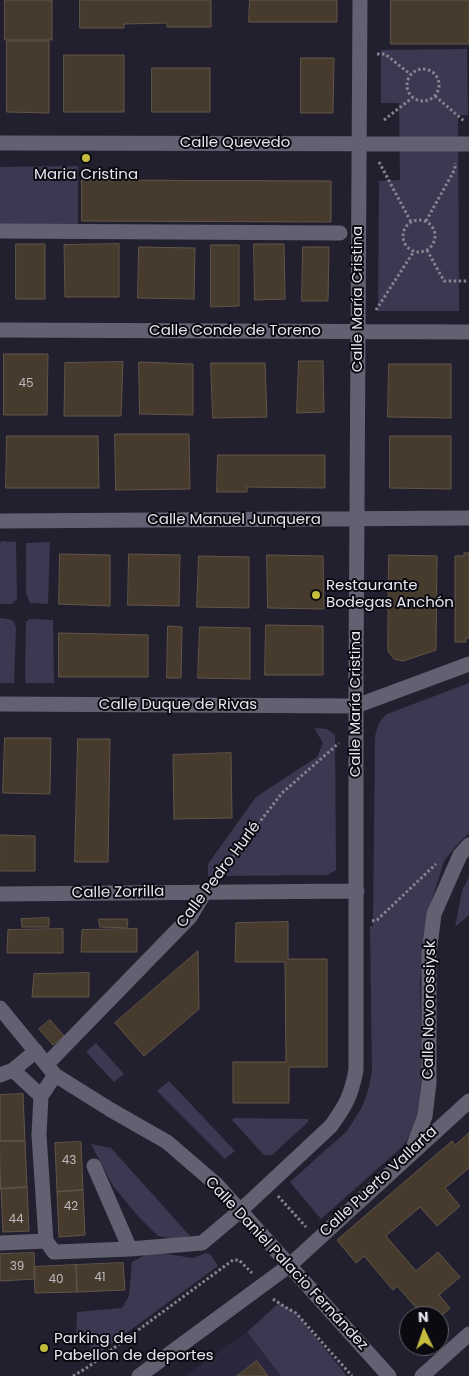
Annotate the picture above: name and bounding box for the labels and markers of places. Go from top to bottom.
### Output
marker: Maria Cristina [80,152,92,164]
place label: Maria Cristina [34,166,138,184]
place label: Restaurante Bodegas Anchón [326,577,454,612]
marker: Restaurante Bodegas Anchón [310,589,322,601]
place label: Parking del Pabellon de deportes [54,1330,214,1365]
marker: Parking del Pabellon de deportes [38,1342,50,1354]

